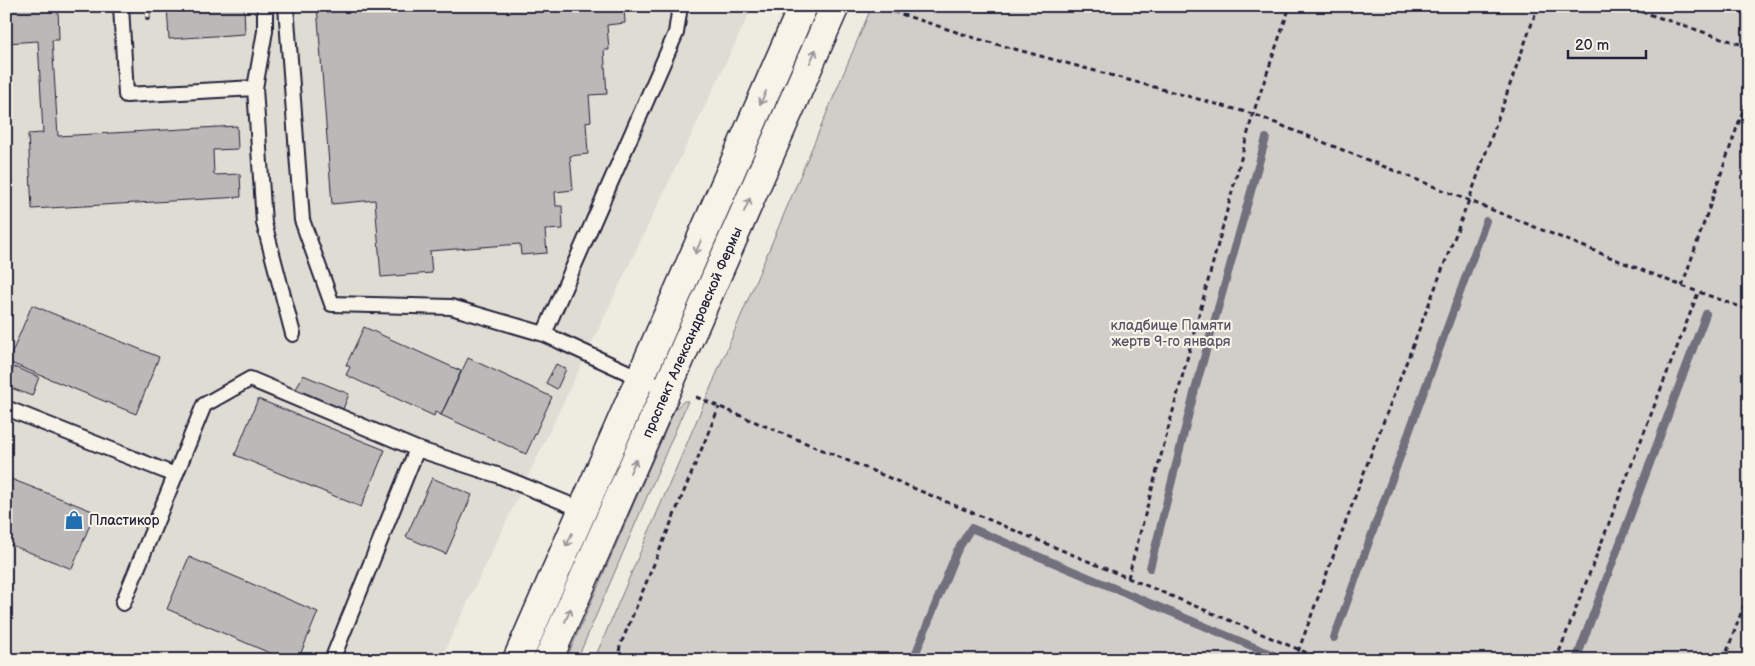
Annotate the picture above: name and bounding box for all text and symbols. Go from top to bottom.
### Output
scale bar [1568,28,1645,60]
text: 20 m [1575,36,1609,55]
one-way arrow [809,49,818,64]
one-way arrow [758,90,768,105]
one-way arrow [743,198,753,213]
street label: проспект Александровской Фермы [639,224,746,440]
one-way arrow [693,239,703,254]
park label: кладбище Памяти жертв 9-го января [1111,317,1231,350]
one-way arrow [628,459,638,474]
shop icon: Пластикор [63,509,85,531]
place label: Пластикор [89,512,159,529]
one-way arrow [564,532,574,547]
one-way arrow [563,608,573,623]

